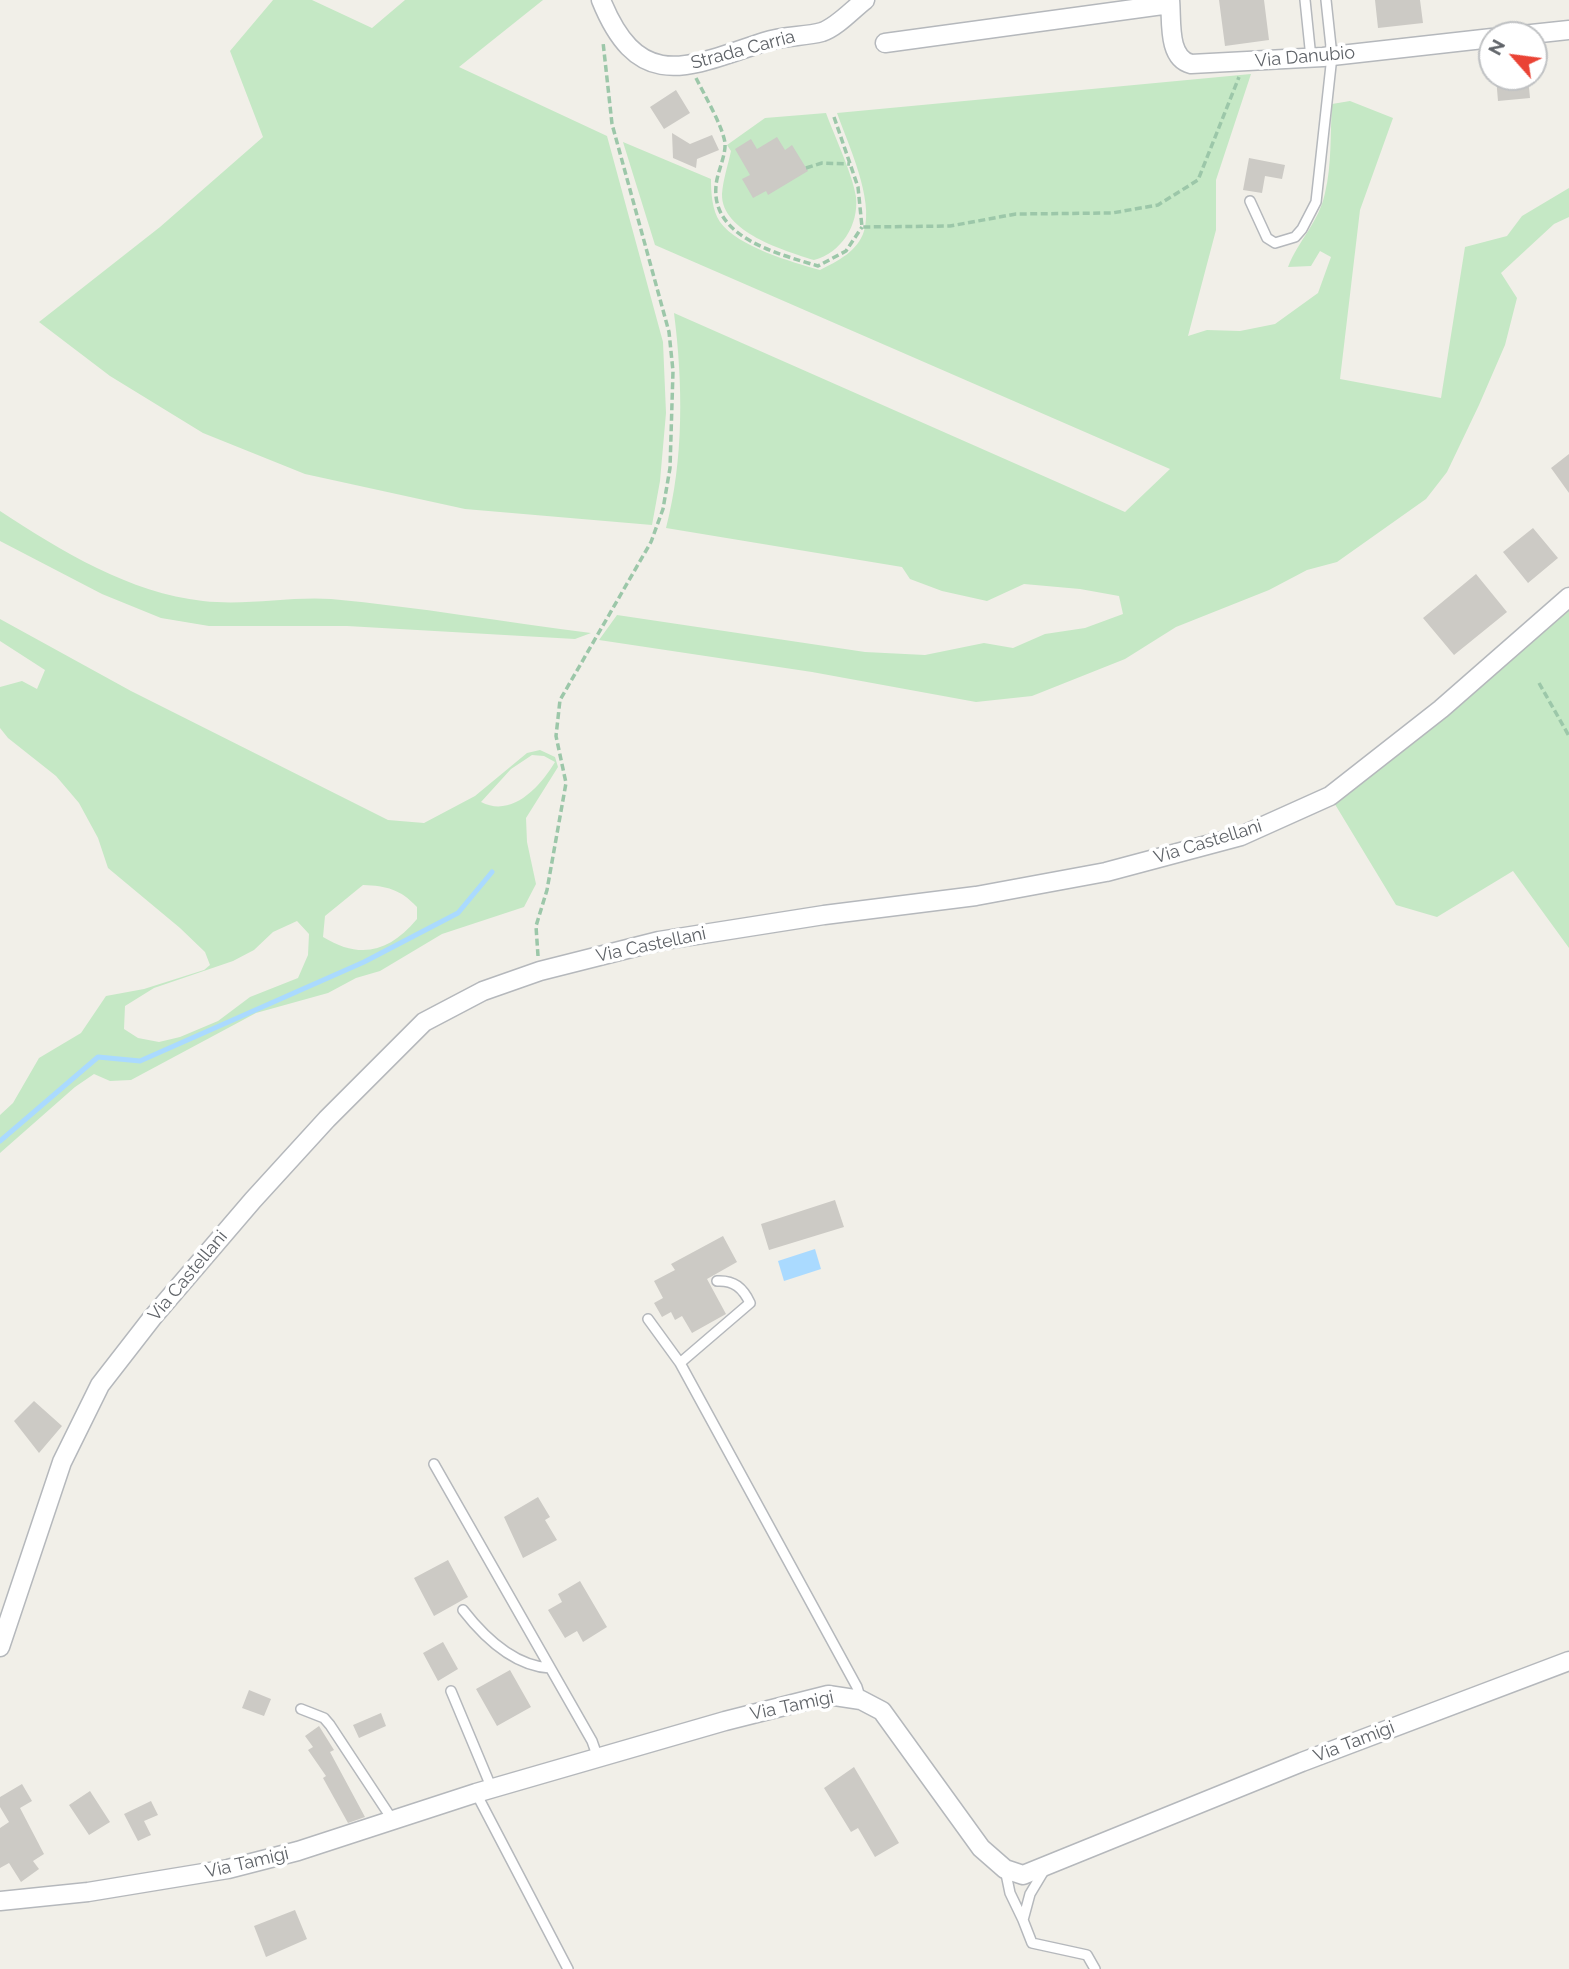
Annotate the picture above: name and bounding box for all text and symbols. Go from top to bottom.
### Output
north arrow [1478,21,1548,91]
street label: Strada Carria [689,26,797,74]
text: N [1483,36,1509,59]
street label: Via Danubio [1254,42,1356,72]
street label: Via Castellani [1151,815,1265,869]
street label: Via Castellani [594,923,708,967]
street label: Via Castellani [144,1226,232,1326]
street label: Via Tamigi [748,1687,836,1725]
street label: Via Tamigi [1310,1717,1398,1767]
street label: Via Tamigi [203,1843,291,1883]

